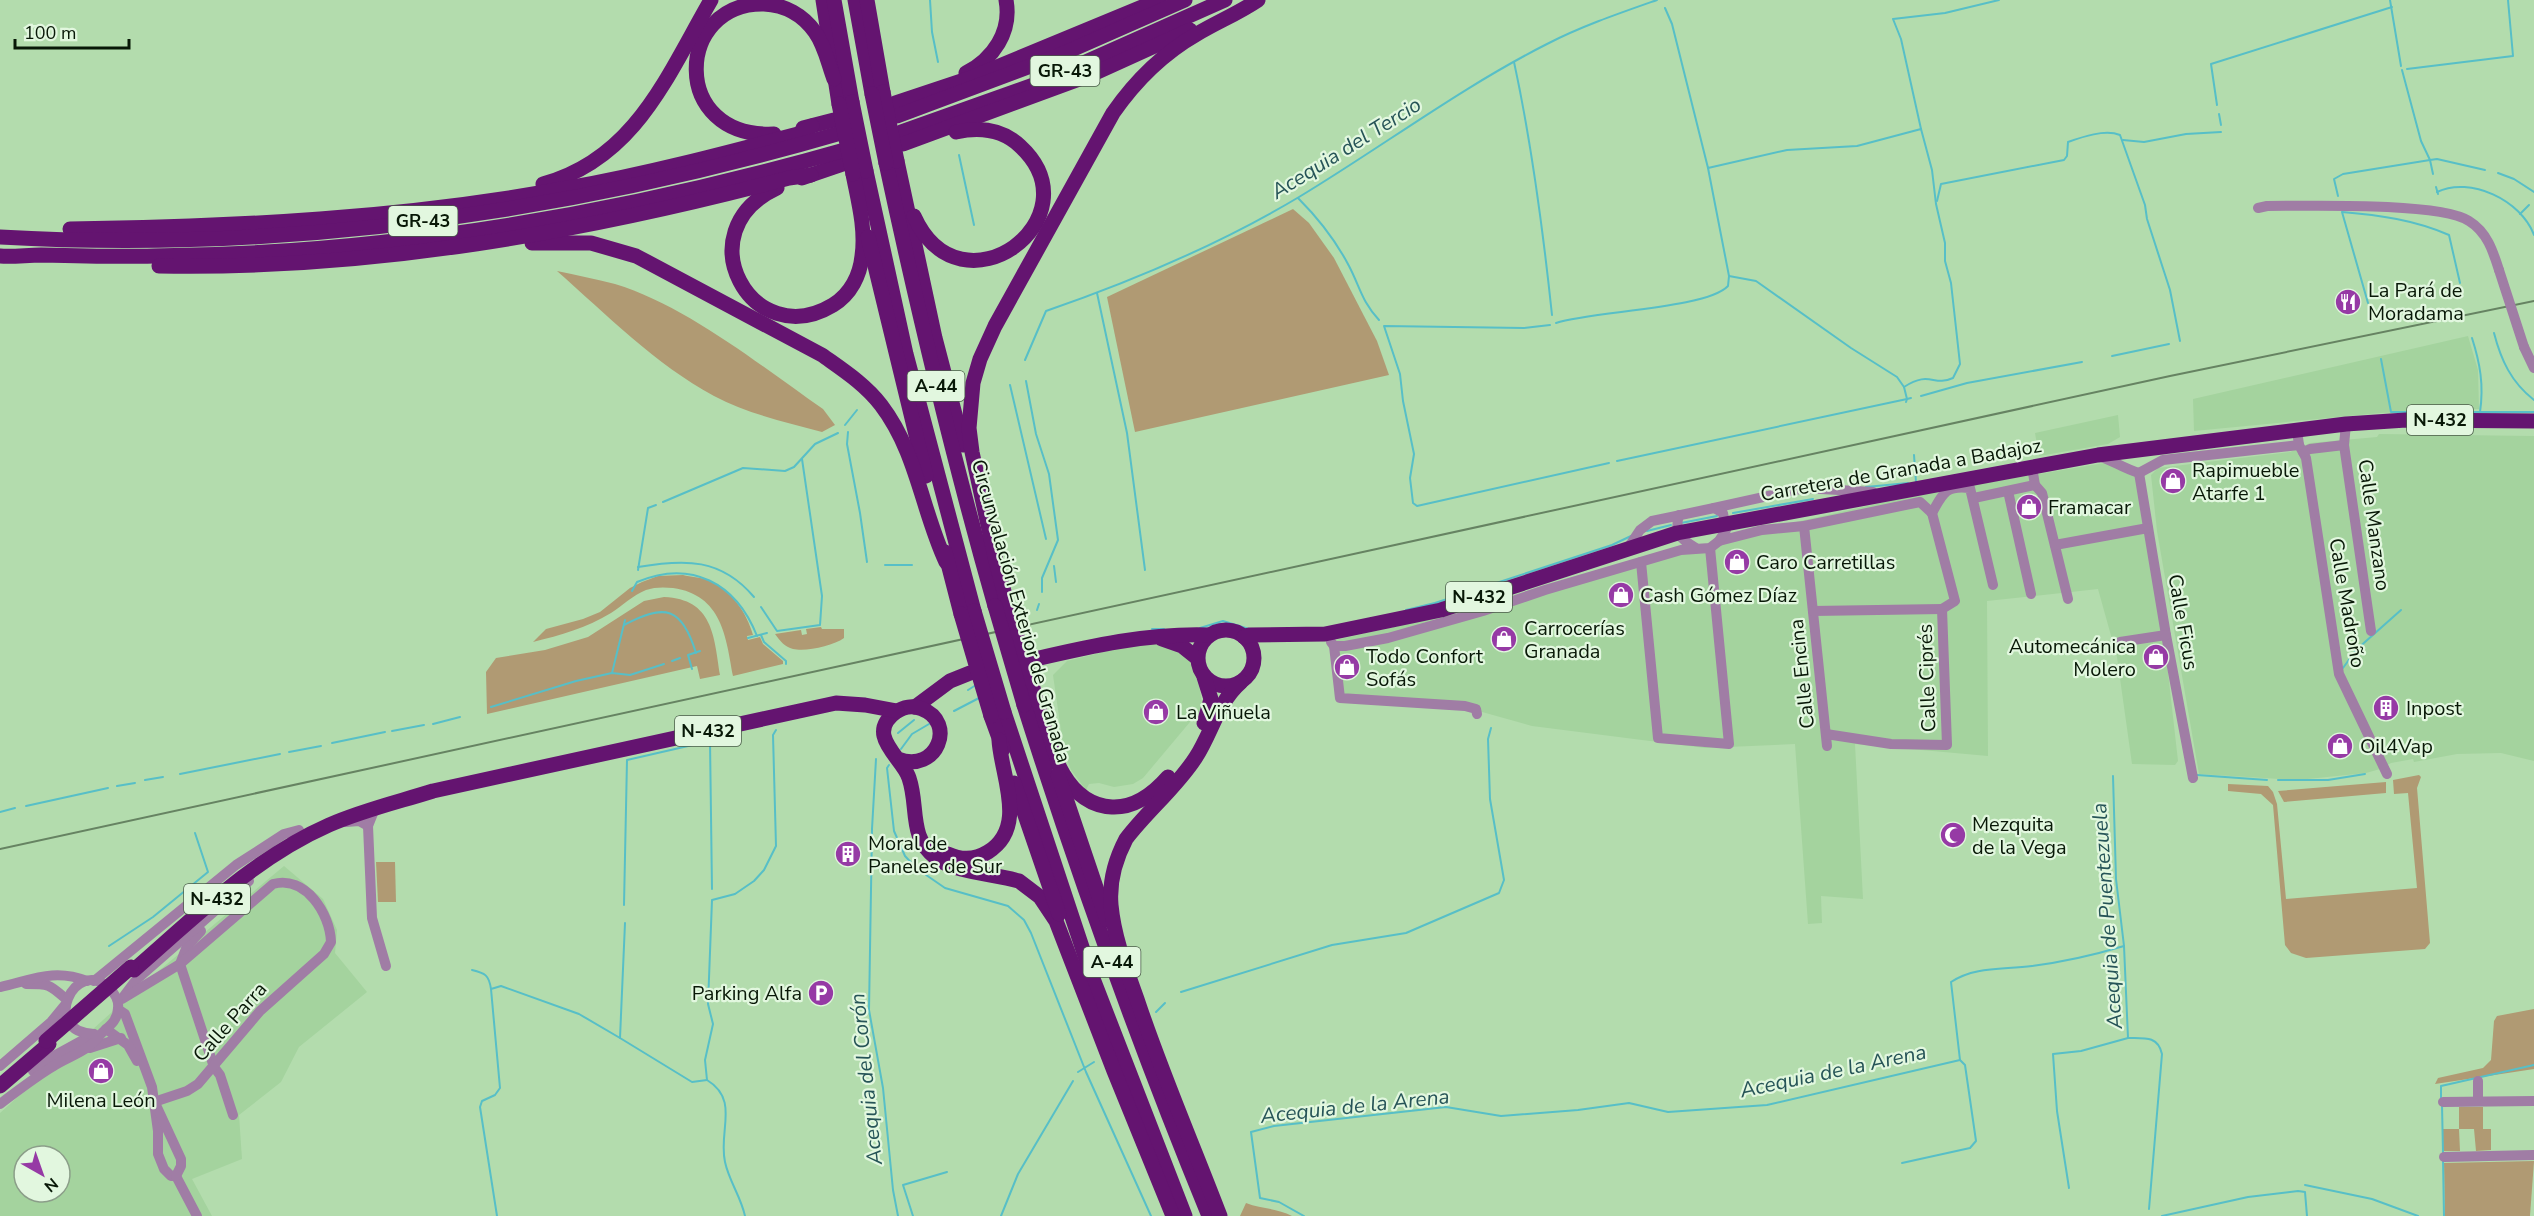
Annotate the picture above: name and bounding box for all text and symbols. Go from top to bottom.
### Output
scale bar [15,12,129,50]
text: 100 m [24,21,76,45]
road number: GR-43 [1030,56,1100,86]
water label: Acequia del Tercio [1265,91,1426,206]
road number: GR-43 [388,206,458,236]
place label: La Pará de Moradama [2368,277,2464,327]
restaurant icon: La Pará de Moradama [2333,287,2363,317]
road number: A-44 [908,371,964,401]
road number: N-432 [2407,405,2473,435]
street label: Carretera de Granada a Badajoz [1758,432,2044,508]
street label: Circunvalación Exterior de Granada [965,456,1077,766]
place label: Rapimueble Atarfe 1 [2192,457,2299,507]
street label: Calle Manzano [2351,457,2397,593]
shop icon: Rapimueble Atarfe 1 [2158,466,2188,496]
shop icon: Framacar [2014,492,2044,522]
place label: Framacar [2048,494,2131,521]
street label: Calle Madroño [2322,536,2372,670]
shop icon: Caro Carretillas [1722,547,1752,577]
place label: Caro Carretillas [1756,549,1895,576]
street label: Calle Ficus [2161,572,2205,672]
shop icon: Cash Gómez Díaz [1606,580,1636,610]
road number: N-432 [1446,582,1512,612]
place label: Cash Gómez Díaz [1640,582,1797,609]
place label: Carrocerías Granada [1524,615,1625,665]
street label: Calle Encina [1783,618,1821,730]
street label: Calle Ciprés [1912,623,1942,733]
shop icon: Carrocerías Granada [1489,624,1519,654]
place label: Automecánica Molero [2009,633,2136,683]
shop icon: Automecánica Molero [2141,642,2171,672]
place label: Todo Confort Sofás [1366,643,1484,693]
shop icon: Todo Confort Sofás [1332,652,1362,682]
building icon: Inpost [2371,693,2401,723]
place label: Inpost [2406,695,2463,722]
shop icon: La Viñuela [1141,697,1171,727]
place label: La Viñuela [1176,699,1271,726]
road number: N-432 [675,716,741,746]
shop icon: Oil4Vap [2325,731,2355,761]
place label: Oil4Vap [2360,733,2433,760]
water label: Acequia de Puentezuela [2085,802,2129,1031]
place label: Mezquita de la Vega [1972,811,2067,861]
mosque icon: Mezquita de la Vega [1938,820,1968,850]
place label: Moral de Paneles de Sur [868,830,1002,880]
building icon: Moral de Paneles de Sur [833,839,863,869]
road number: N-432 [184,884,250,914]
road number: A-44 [1084,947,1140,977]
street label: Calle Parra [187,976,273,1068]
parking icon: Parking Alfa [806,978,836,1008]
place label: Parking Alfa [692,980,802,1007]
water label: Acequia del Corón [843,992,889,1167]
water label: Acequia de la Arena [1736,1038,1929,1105]
shop icon: Milena León [86,1056,116,1086]
water label: Acequia de la Arena [1258,1082,1451,1130]
place label: Milena León [46,1087,156,1114]
north arrow [12,1144,72,1204]
text: N [39,1172,63,1197]

